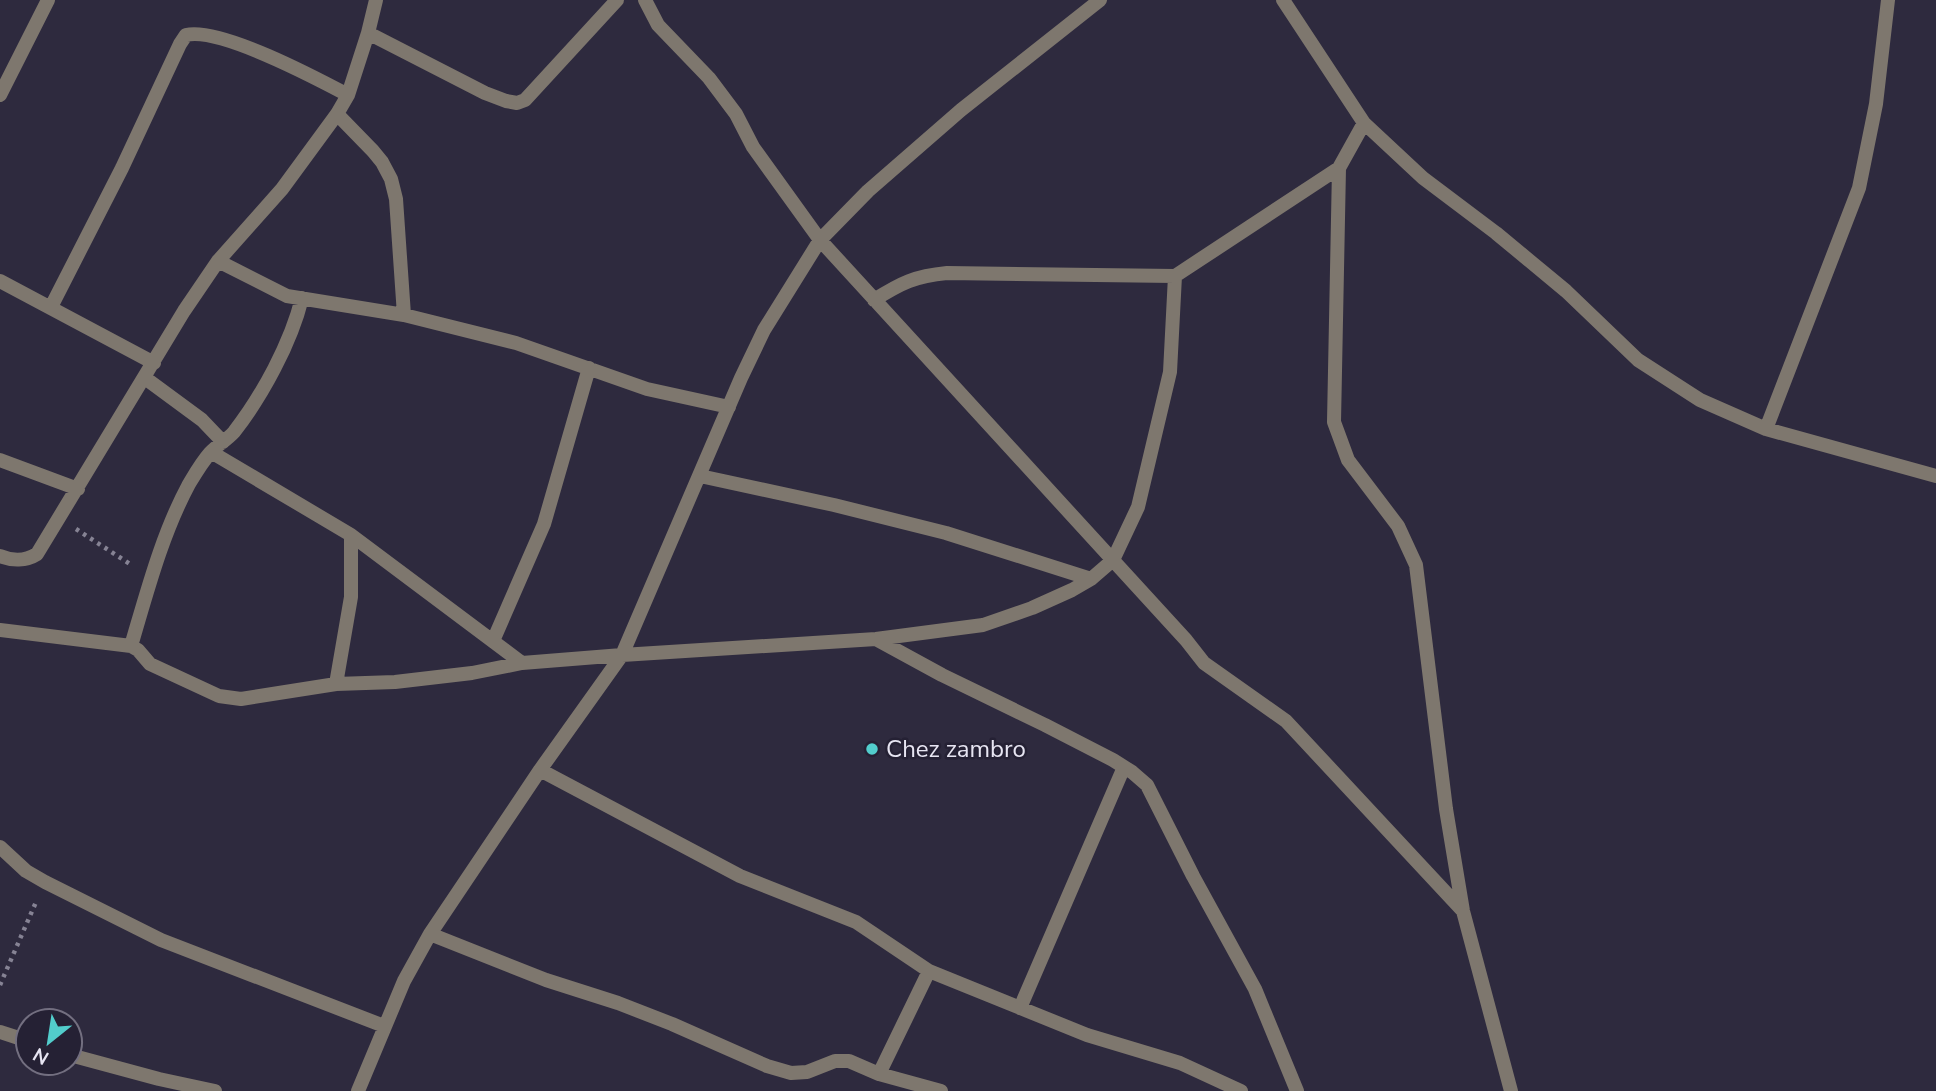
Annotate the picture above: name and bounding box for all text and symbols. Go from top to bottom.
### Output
place label: Chez zambro [886,733,1026,765]
marker: Chez zambro [864,741,880,757]
north arrow [14,1007,84,1077]
text: N [28,1041,54,1071]

